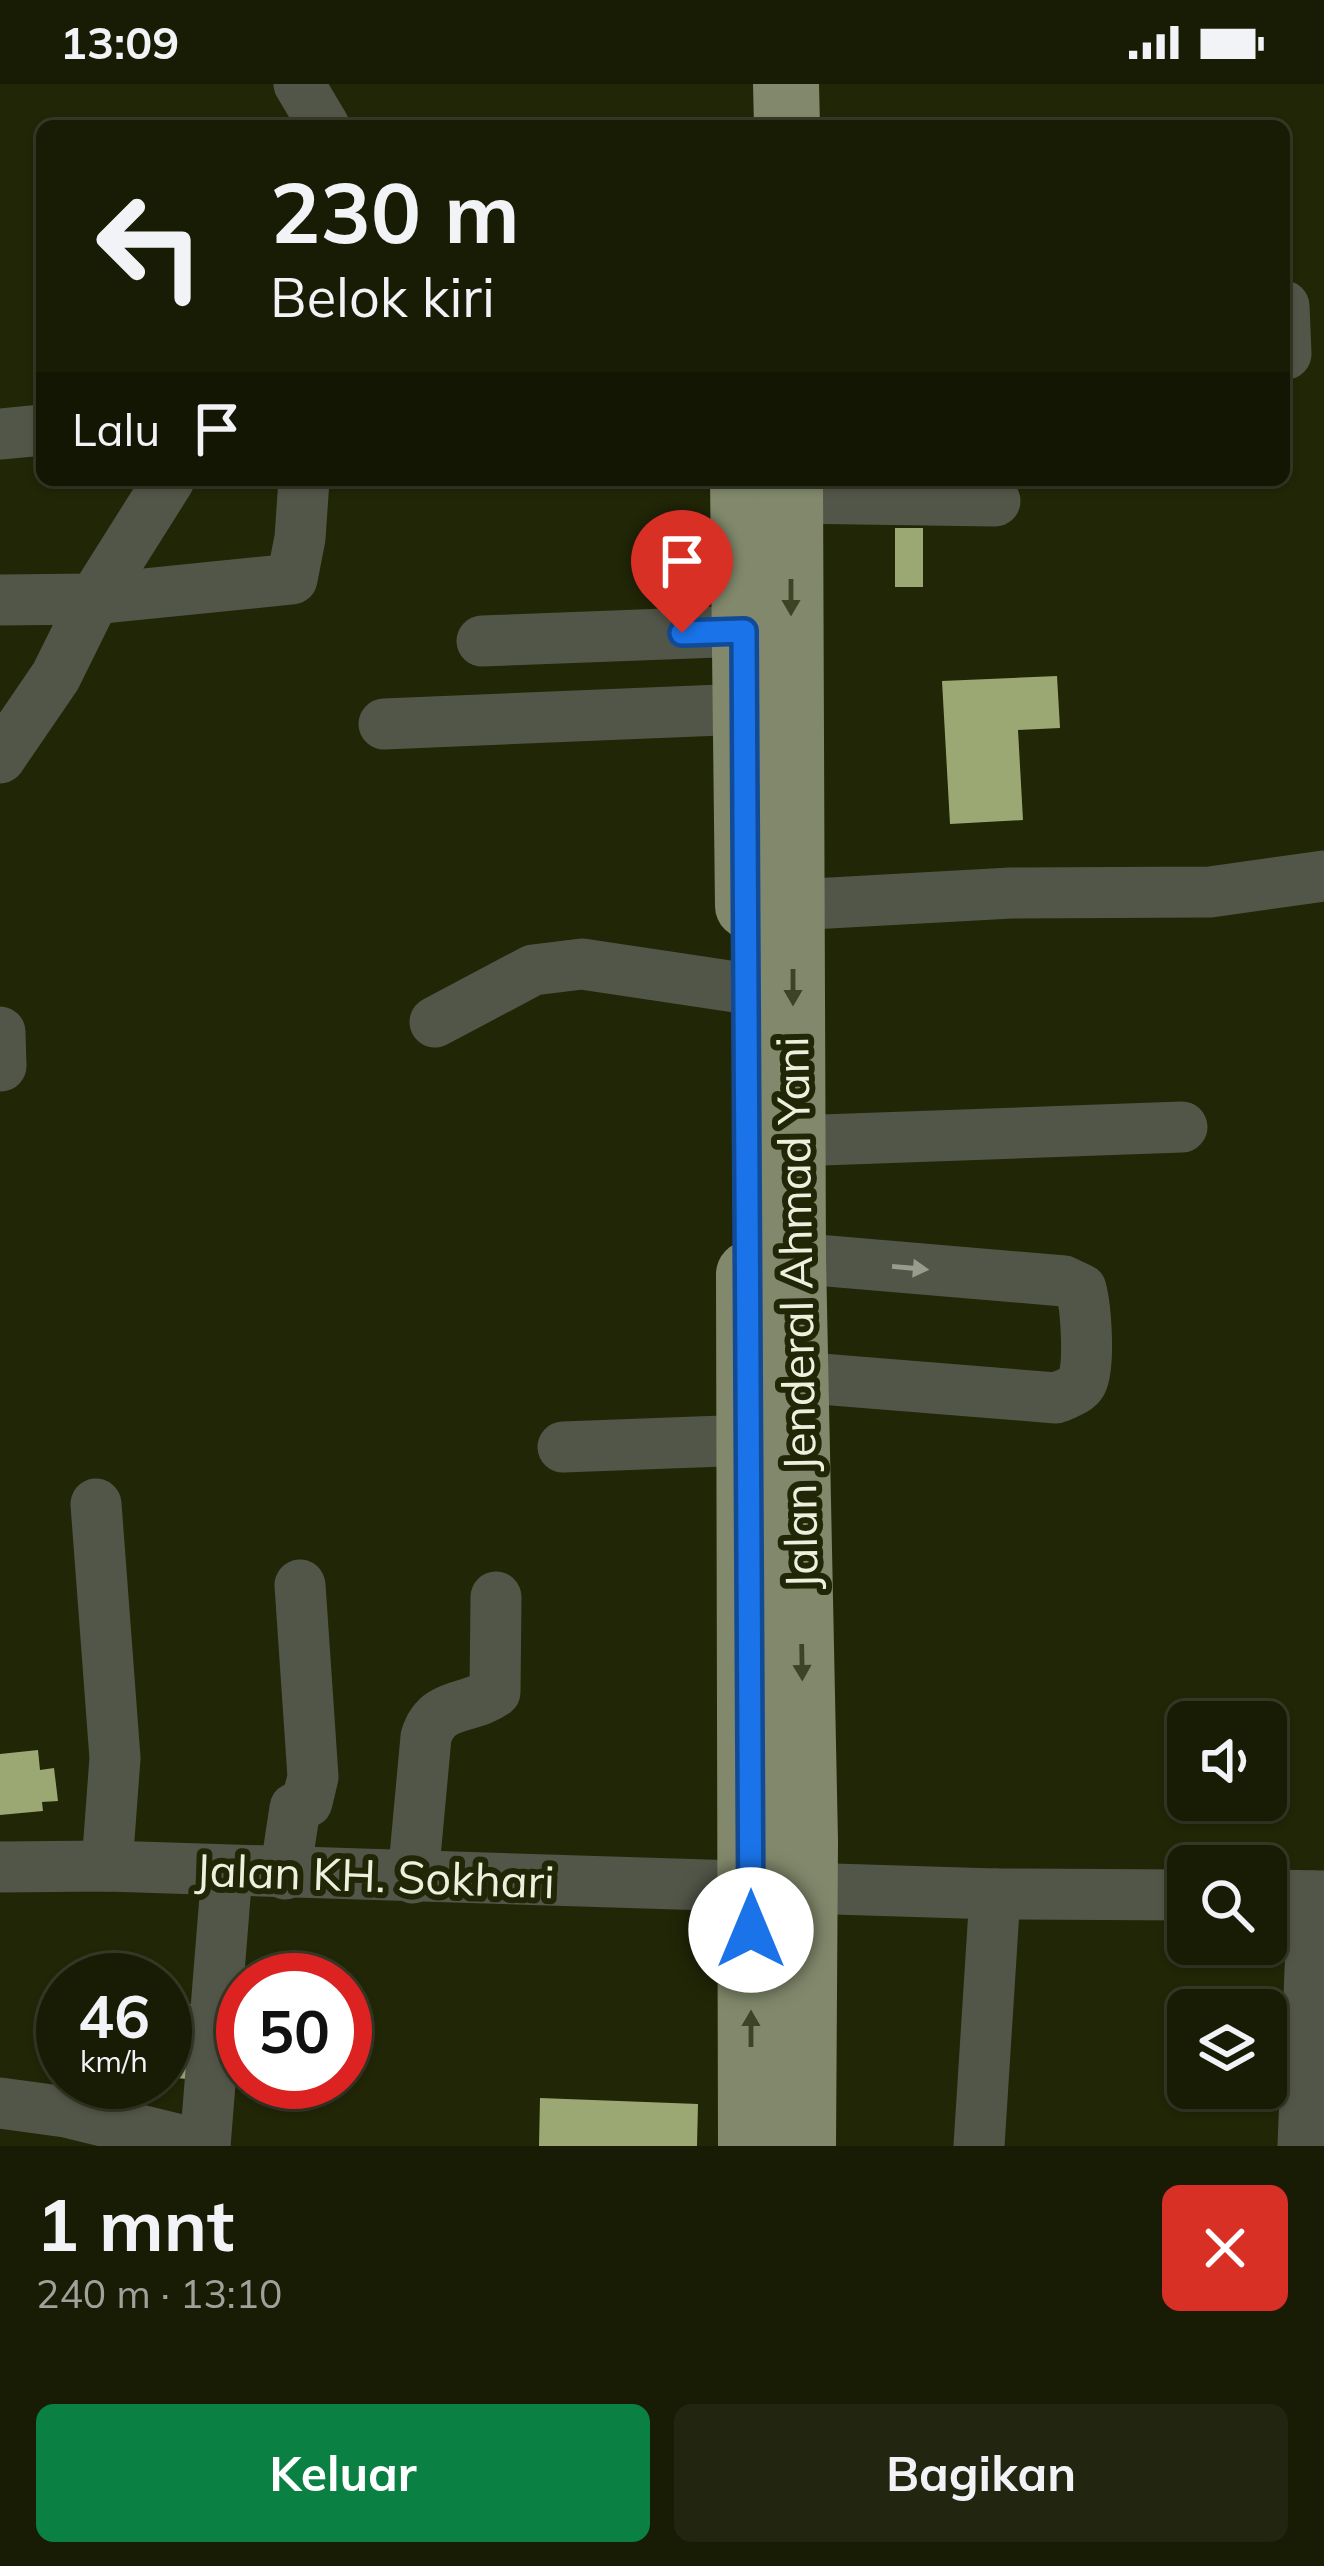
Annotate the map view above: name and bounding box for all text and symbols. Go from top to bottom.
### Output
text: 13:09 [60,14,179,70]
text: 230 m [270,159,520,264]
icon: left [72,168,228,324]
text: Belok kiri [270,263,495,331]
icon: arrive [184,396,250,462]
text: Lalu [72,401,160,457]
pin [631,510,733,633]
icon: arrive [649,528,715,594]
one-way arrow [781,579,801,617]
one-way arrow [783,969,803,1007]
street label: Jalan Jenderal Ahmad Yani [763,1036,829,1590]
one-way arrow [892,1259,929,1278]
one-way arrow [792,1644,811,1682]
map controls [1167,1701,1287,2109]
button: sound [1167,1701,1287,1821]
street label: Jalan KH. Sokhari [194,1841,556,1909]
button: search [1167,1845,1287,1965]
position arrow [688,1867,814,1993]
speed limit sign: 50 [216,1953,372,2109]
text: 46 [78,1978,150,2053]
button: layers [1167,1989,1287,2109]
one-way arrow [741,2009,761,2047]
text: km/h [80,2042,148,2080]
text: 1 mnt [36,2179,234,2269]
button: close [1162,2185,1288,2311]
text: 240 m · 13:10 [36,2269,282,2318]
button: Keluar [36,2404,650,2542]
button: Bagikan [674,2404,1288,2542]

